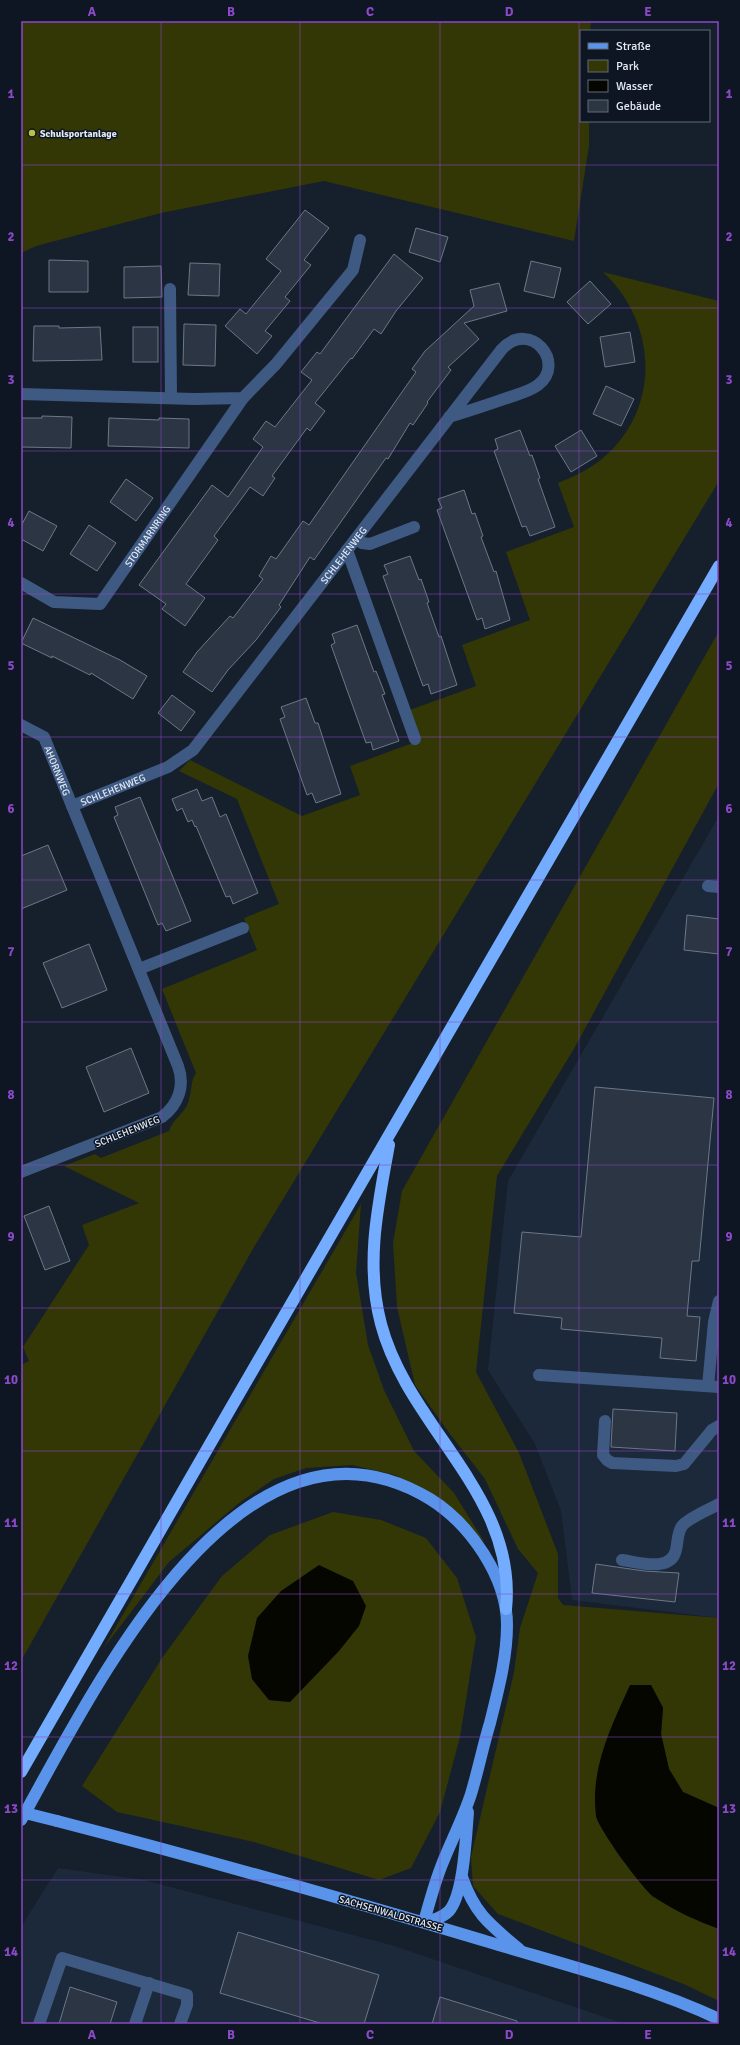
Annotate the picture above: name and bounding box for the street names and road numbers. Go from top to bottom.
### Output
street label: STORMARNRING [123,504,173,569]
street label: SCHLEHENWEG [318,525,370,587]
street label: AHORNWEG [41,744,72,797]
street label: SCHLEHENWEG [79,772,147,809]
street label: SCHLEHENWEG [93,1113,162,1150]
street label: SACHSENWALDSTRASSE [337,1893,444,1935]

